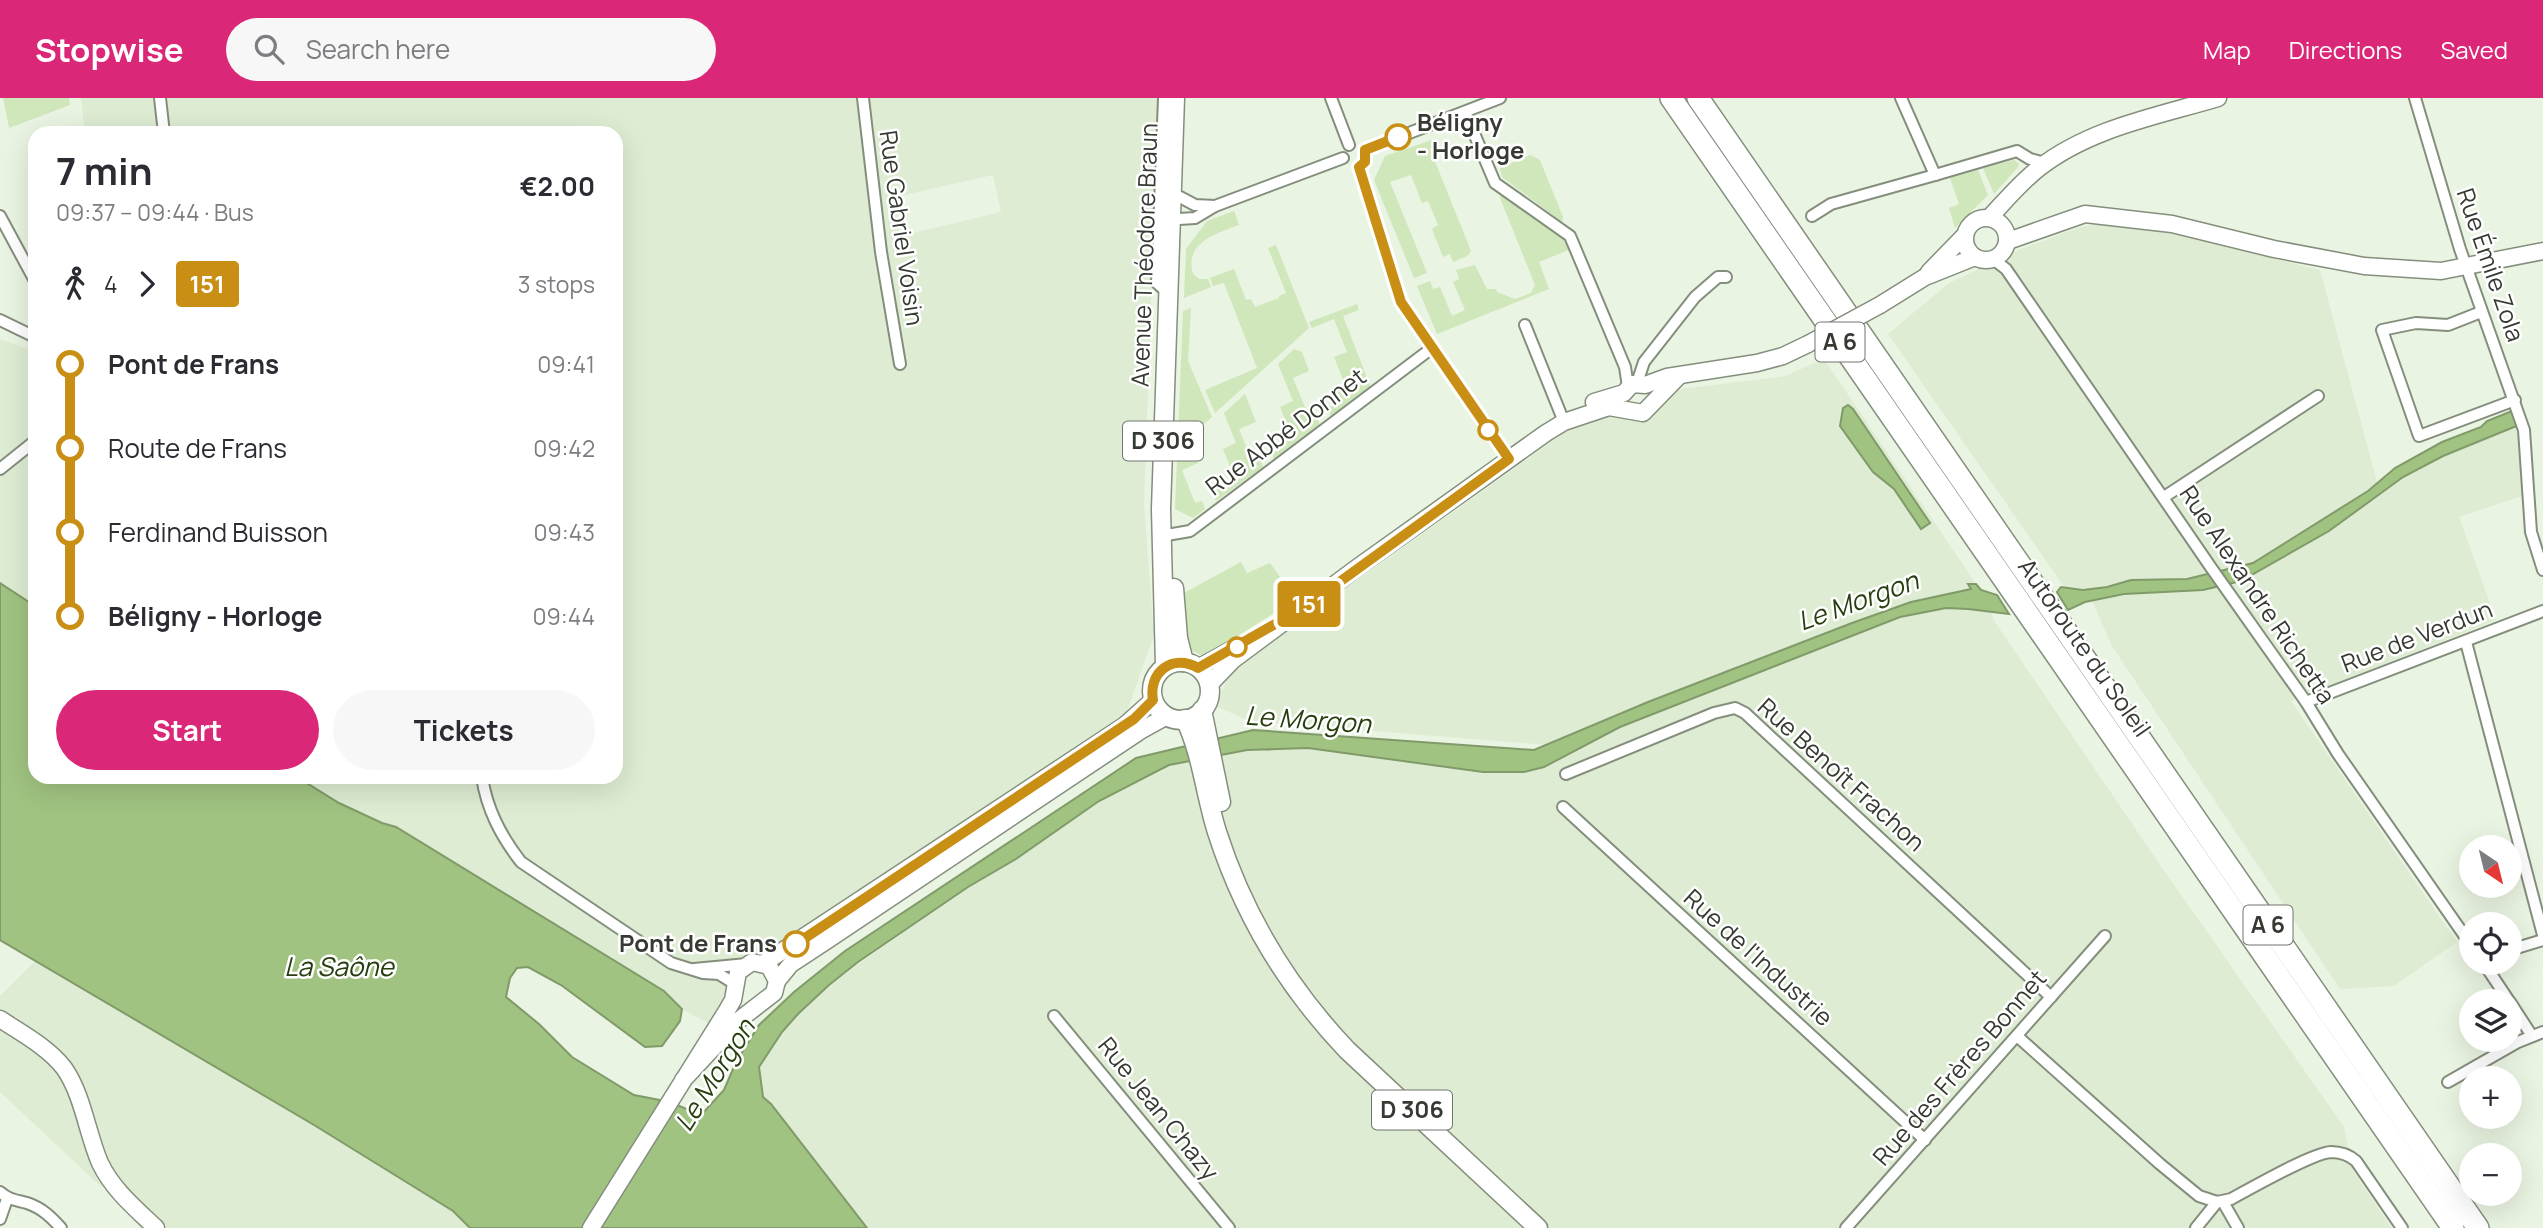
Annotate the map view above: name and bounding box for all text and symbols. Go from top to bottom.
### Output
search box [226,18,716,81]
text: Stopwise [35,27,184,72]
icon: search [250,30,288,68]
text: Search here [306,31,450,67]
text: Map [2203,33,2251,66]
text: Directions [2289,33,2402,66]
text: Saved [2440,33,2508,66]
place label: Béligny - Horloge [1417,105,1524,166]
street label: Avenue Théodore Braun [1122,122,1165,388]
marker: Béligny - Horloge [1385,124,1411,150]
street label: Rue Gabriel Voisin [872,128,933,327]
text: 7 min [56,144,152,196]
text: €2.00 [520,168,595,204]
street label: Rue Émile Zola [2450,183,2533,346]
text: 09:37 – 09:44 · Bus [56,196,254,228]
icon: walk [56,265,94,303]
icon: forward [128,265,166,303]
text: 151 [190,267,225,300]
text: 4 [104,268,118,300]
text: 3 stops [518,268,595,300]
road number: A 6 [1815,322,1864,362]
text: Pont de Frans [108,346,279,382]
text: 09:41 [537,348,595,380]
street label: Rue Abbé Donnet [1198,360,1372,502]
unlabelled marker [1478,420,1498,440]
road number: D 306 [1123,422,1203,460]
text: Route de Frans [108,430,287,466]
text: 09:42 [533,432,595,464]
street label: Rue Alexandre Richetta [2173,478,2344,710]
text: Ferdinand Buisson [108,514,328,550]
text: 09:43 [534,516,595,548]
street label: Autoroute du Soleil [2011,551,2159,743]
water label: Le Morgon [1792,561,1924,639]
line badge: 151 [1269,581,1349,627]
text: 151 [1291,587,1327,620]
street label: Rue de Verdun [2336,592,2497,680]
text: Béligny - Horloge [108,598,323,634]
text: 09:44 [532,600,595,632]
unlabelled marker [1227,637,1247,657]
button: Start [56,690,319,770]
button: Tickets [333,690,595,770]
street label: Rue Benoît Frachon [1751,690,1933,858]
water label: Le Morgon [1244,697,1374,741]
north arrow [2459,835,2522,898]
map controls [2459,835,2522,1206]
street label: Rue de l'Industrie [1677,881,1841,1033]
road number: A 6 [2244,905,2292,944]
button: locate [2459,912,2522,975]
place label: Pont de Frans [619,926,777,959]
marker: Pont de Frans [783,931,809,957]
water label: La Saône [284,948,395,984]
street label: Rue des Frères Bonnet [1865,962,2053,1172]
button: layers [2459,989,2522,1052]
water label: Le Morgon [666,1010,764,1137]
street label: Rue Jean Chazy [1091,1030,1227,1187]
button: + [2459,1066,2522,1129]
road number: D 306 [1372,1091,1452,1130]
button: − [2459,1143,2522,1206]

